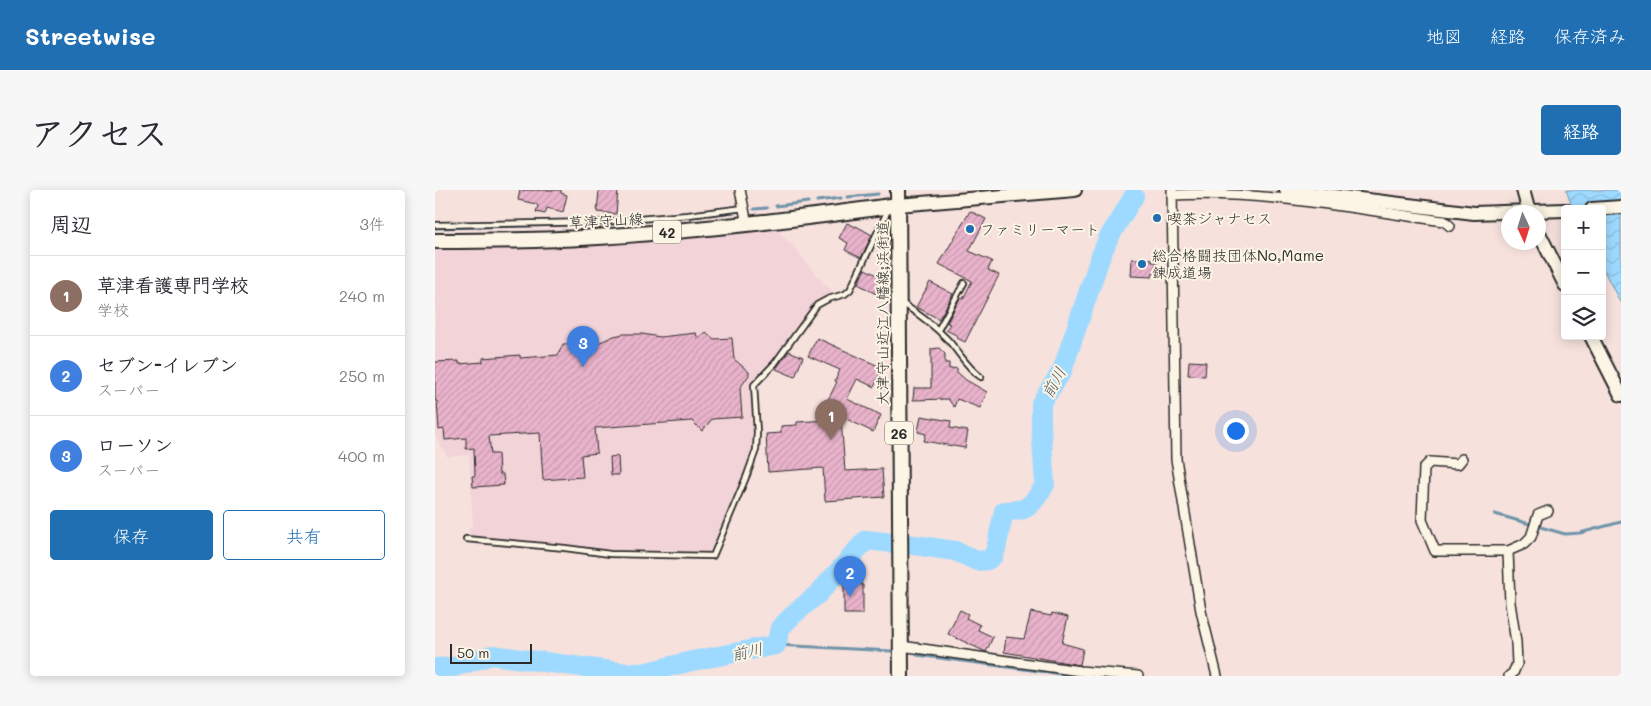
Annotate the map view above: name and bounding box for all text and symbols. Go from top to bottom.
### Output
text: Streetwise [25,20,155,51]
text: 地図 [1426,24,1462,48]
text: 経路 [1490,24,1526,48]
text: 保存済み [1554,24,1626,48]
button: 経路 [1541,105,1621,155]
text: アクセス [30,109,168,155]
north arrow [1501,205,1546,250]
map controls [1561,205,1606,340]
button: + [1561,205,1606,250]
street label: 草津守山線 [568,208,644,232]
place label: 喫茶ジャナセス [1167,208,1272,228]
text: 周辺 [50,210,92,237]
marker: 喫茶ジャナセス [1151,212,1163,224]
text: 3件 [360,213,385,234]
place label: ファミリーマート [980,219,1100,239]
road number: 42 [653,221,681,244]
street label: 大津守山近江八幡線;浜街道 [872,221,892,405]
marker: ファミリーマート [964,223,976,235]
place label: 総合格闘技団体No,Mame 錬成道場 [1152,245,1324,282]
button: − [1561,250,1606,295]
marker: 総合格闘技団体No,Mame 錬成道場 [1136,258,1148,270]
text: 草津看護専門学校 [97,272,249,297]
text: 1 [62,285,70,306]
text: 240 m [339,285,385,306]
button: layers [1561,295,1606,340]
text: 学校 [97,299,129,320]
pin: 3 [567,326,599,367]
text: セブン-イレブン [97,352,238,377]
water label: 前川 [1036,363,1070,401]
text: 2 [62,365,70,386]
text: 250 m [339,365,385,386]
text: スーパー [97,379,160,400]
pin: 1 [815,399,847,440]
your location [1223,418,1249,444]
road number: 26 [885,422,913,444]
text: ローソン [97,432,173,457]
text: 3 [61,445,71,466]
text: 400 m [338,445,385,466]
text: スーパー [97,459,160,480]
button: 保存 [50,510,213,560]
button: 共有 [223,510,385,560]
pin: 2 [834,556,866,597]
water label: 前川 [729,637,765,665]
scale bar [450,641,533,664]
text: 50 m [457,643,489,662]

